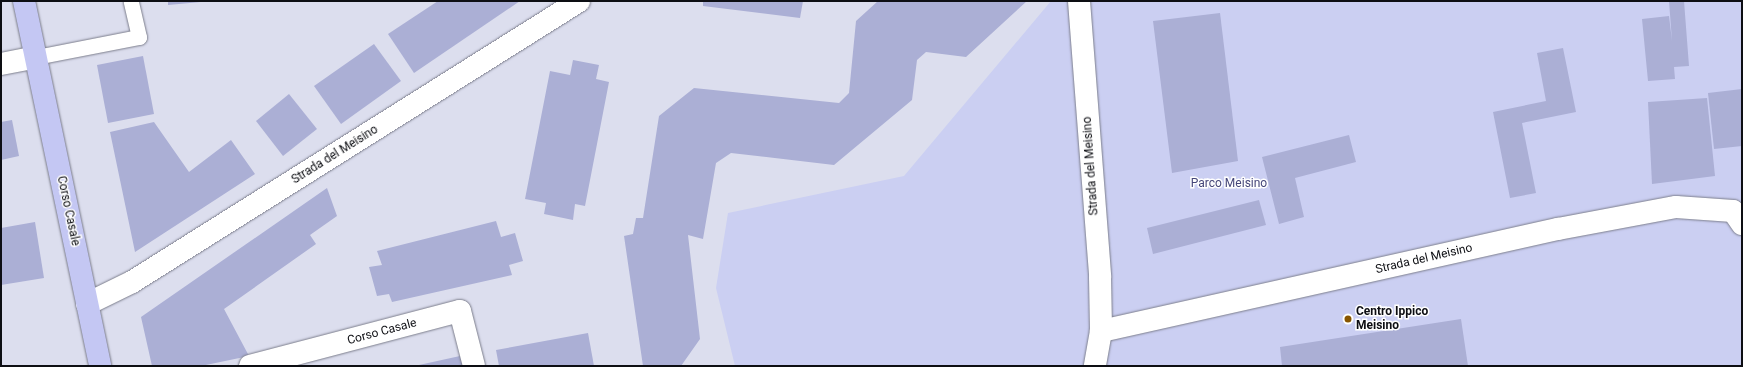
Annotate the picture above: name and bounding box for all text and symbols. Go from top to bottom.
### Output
street label: Strada del Meisino [1080,116,1102,216]
street label: Strada del Meisino [289,123,381,187]
street label: Corso Casale [54,175,82,247]
park label: Parco Meisino [1191,177,1267,191]
street label: Strada del Meisino [1374,241,1474,277]
place label: Centro Ippico Meisino [1356,305,1428,333]
marker: Centro Ippico Meisino [1343,314,1353,324]
street label: Corso Casale [346,316,418,348]

